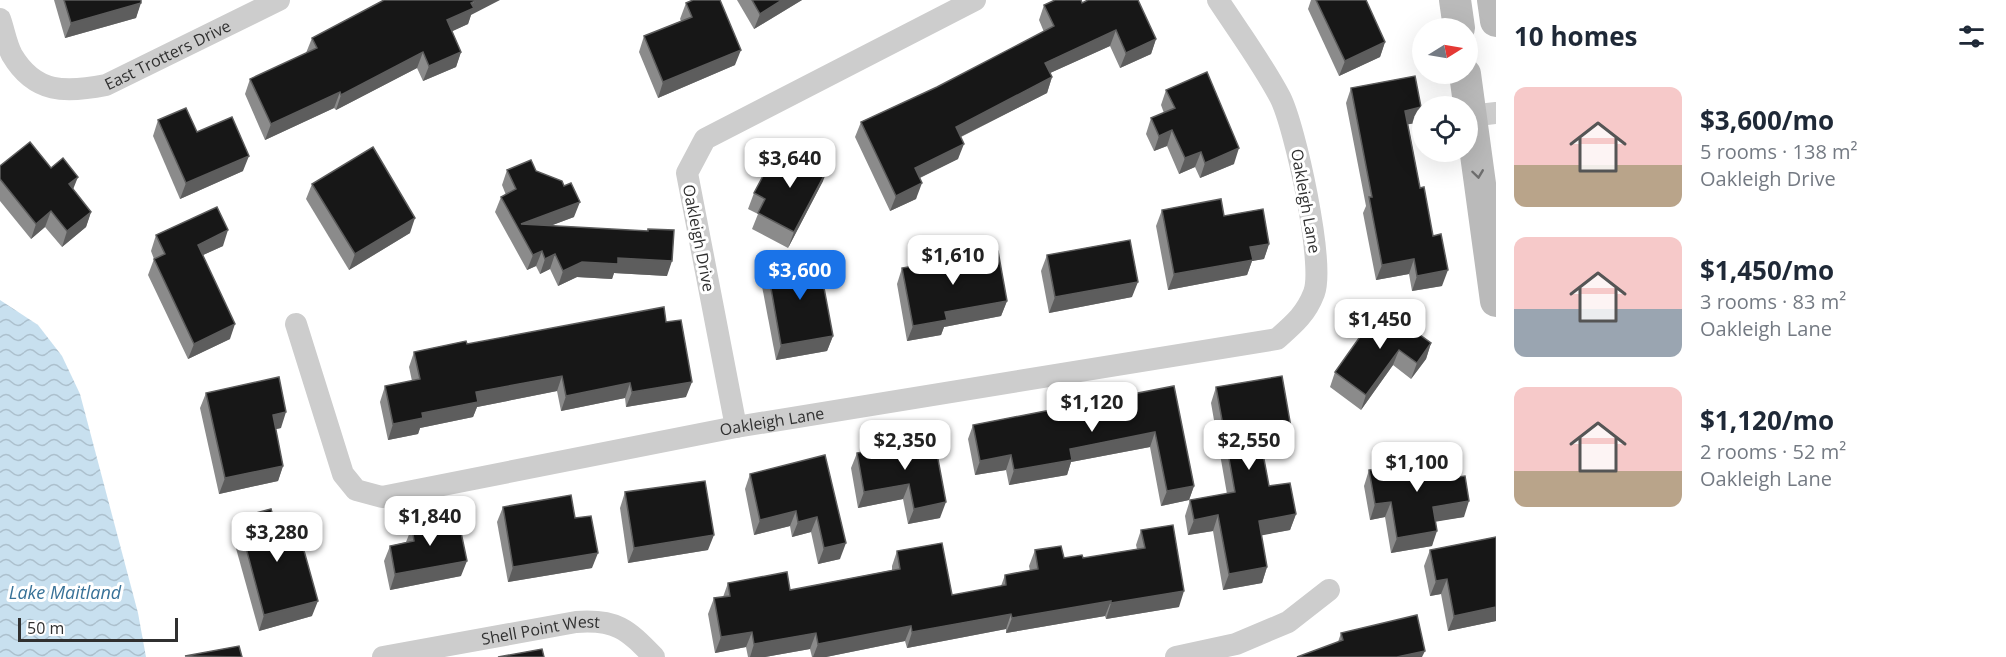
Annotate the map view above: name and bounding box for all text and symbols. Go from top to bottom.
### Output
street label: East Trotters Drive [101,14,234,95]
north arrow [1412,18,1478,84]
map controls [1412,18,1478,162]
text: 10 homes [1514,18,1638,54]
icon: filters [1955,20,1988,53]
button: locate [1412,96,1478,162]
text: $3,600/mo [1700,102,1834,138]
icon: home [1562,111,1634,183]
pin: $3,640 [741,138,839,189]
text: 5 rooms · 138 m² [1700,138,1858,165]
text: $3,640 [759,144,821,171]
street label: Oakleigh Lane [1286,147,1326,255]
text: Oakleigh Drive [1700,165,1836,192]
one-way arrow [1472,170,1484,179]
street label: Oakleigh Drive [678,183,720,293]
pin: $1,610 [904,235,1002,286]
text: $1,610 [922,241,984,268]
pin: $3,600 [751,250,849,301]
text: $1,450/mo [1700,252,1834,288]
text: $3,600 [769,256,831,283]
icon: home [1562,261,1634,333]
text: 3 rooms · 83 m² [1700,288,1846,315]
pin: $1,450 [1331,299,1429,350]
text: $1,450 [1349,305,1411,332]
text: Oakleigh Lane [1700,315,1832,342]
pin: $1,120 [1043,382,1141,433]
text: $1,120 [1061,388,1123,415]
street label: Oakleigh Lane [718,402,826,441]
text: $1,120/mo [1700,402,1834,438]
icon: home [1562,411,1634,483]
pin: $2,350 [856,420,954,471]
pin: $2,550 [1200,420,1298,471]
text: $2,350 [874,426,936,453]
text: $2,550 [1218,426,1280,453]
text: 2 rooms · 52 m² [1700,438,1846,465]
pin: $1,100 [1368,442,1466,493]
text: $1,100 [1386,448,1448,475]
text: Oakleigh Lane [1700,465,1832,492]
pin: $1,840 [381,496,479,547]
text: $1,840 [399,502,461,529]
pin: $3,280 [228,512,326,563]
text: $3,280 [246,518,308,545]
water label: Lake Maitland [9,580,122,604]
street label: Shell Point West [479,610,601,650]
scale bar [18,615,178,642]
text: 50 m [27,617,64,639]

